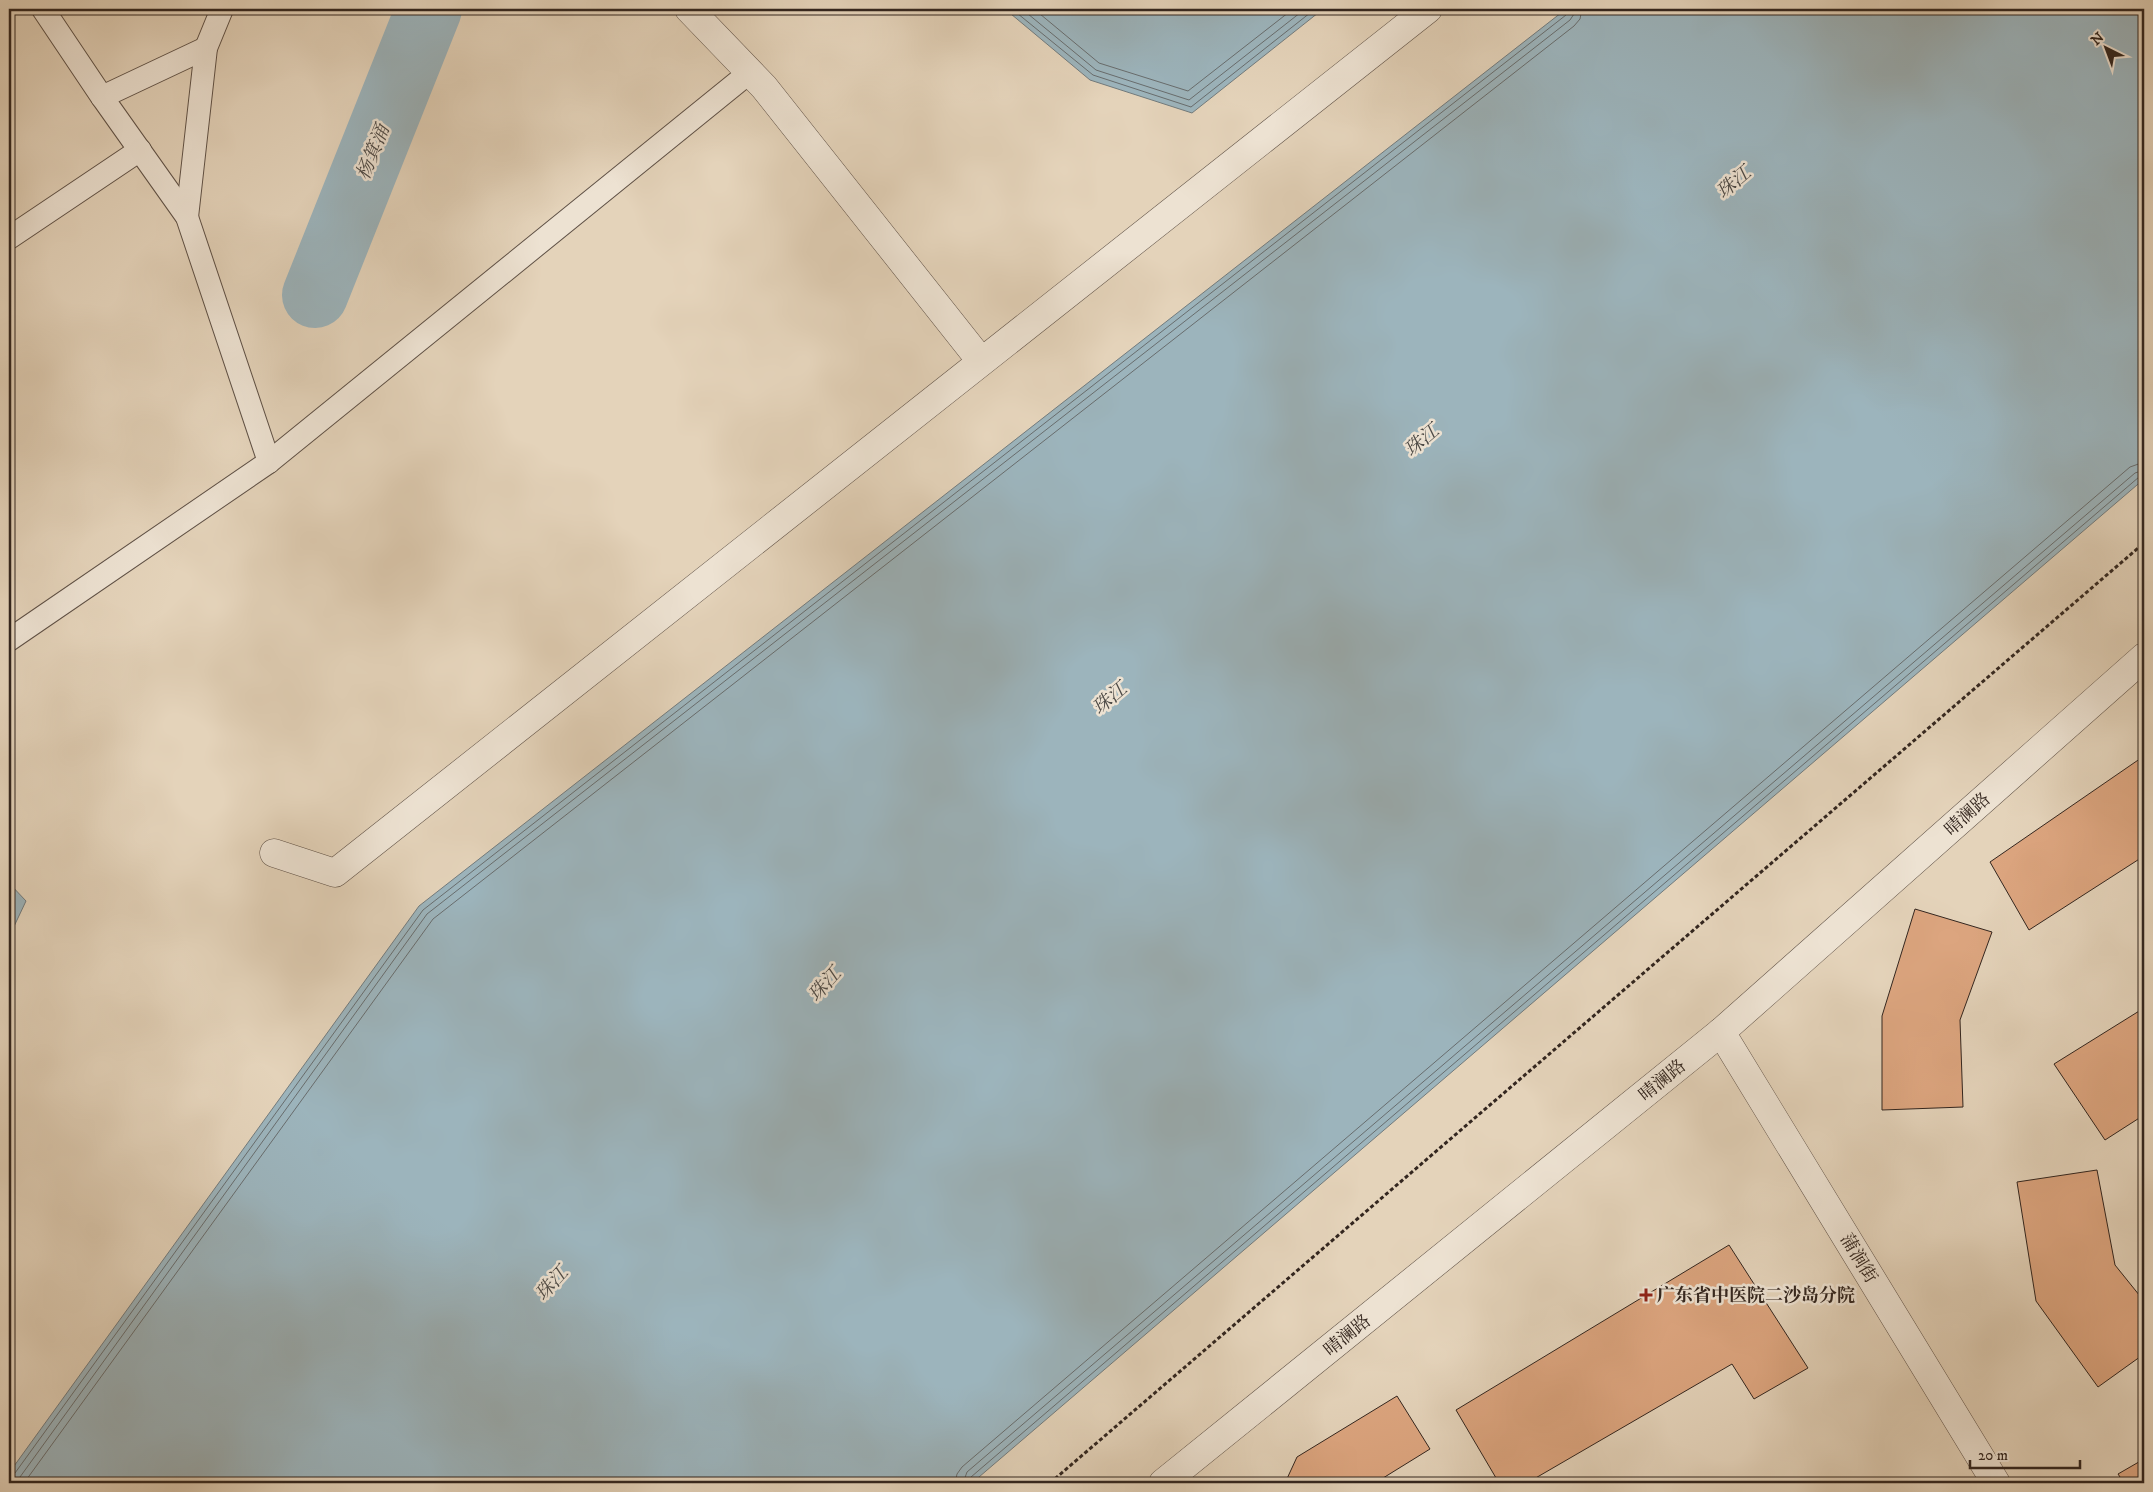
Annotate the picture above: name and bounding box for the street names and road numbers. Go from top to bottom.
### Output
street label: 晴澜路 [1940,789,1995,841]
street label: 晴澜路 [1635,1055,1691,1106]
street label: 蒲涧街 [1835,1230,1881,1287]
street label: 晴澜路 [1320,1310,1376,1361]

